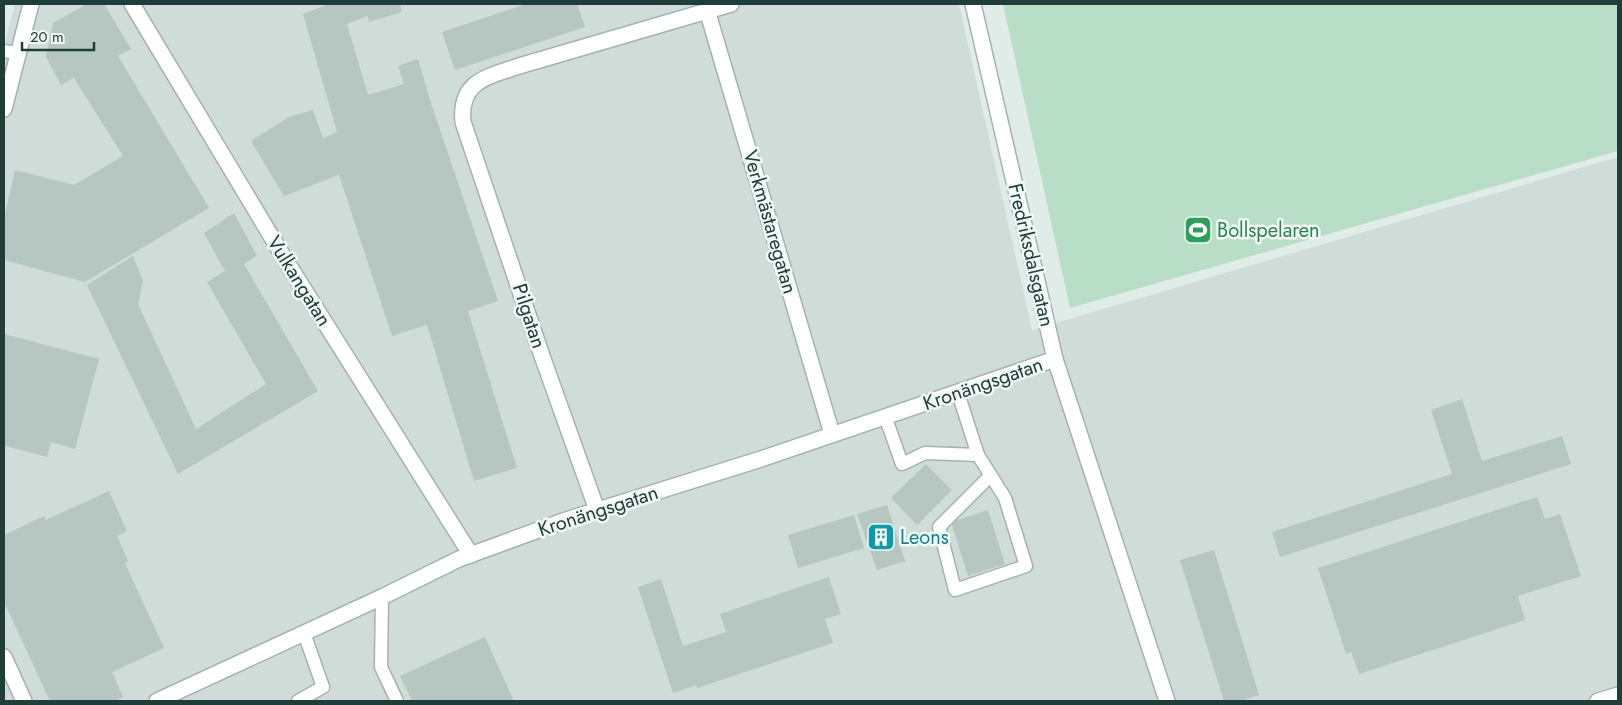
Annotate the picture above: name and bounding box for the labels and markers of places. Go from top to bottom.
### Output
sports icon: Bollspelaren [1183,215,1213,245]
place label: Bollspelaren [1217,216,1320,245]
building icon: Leons [866,522,896,552]
place label: Leons [900,523,949,552]

